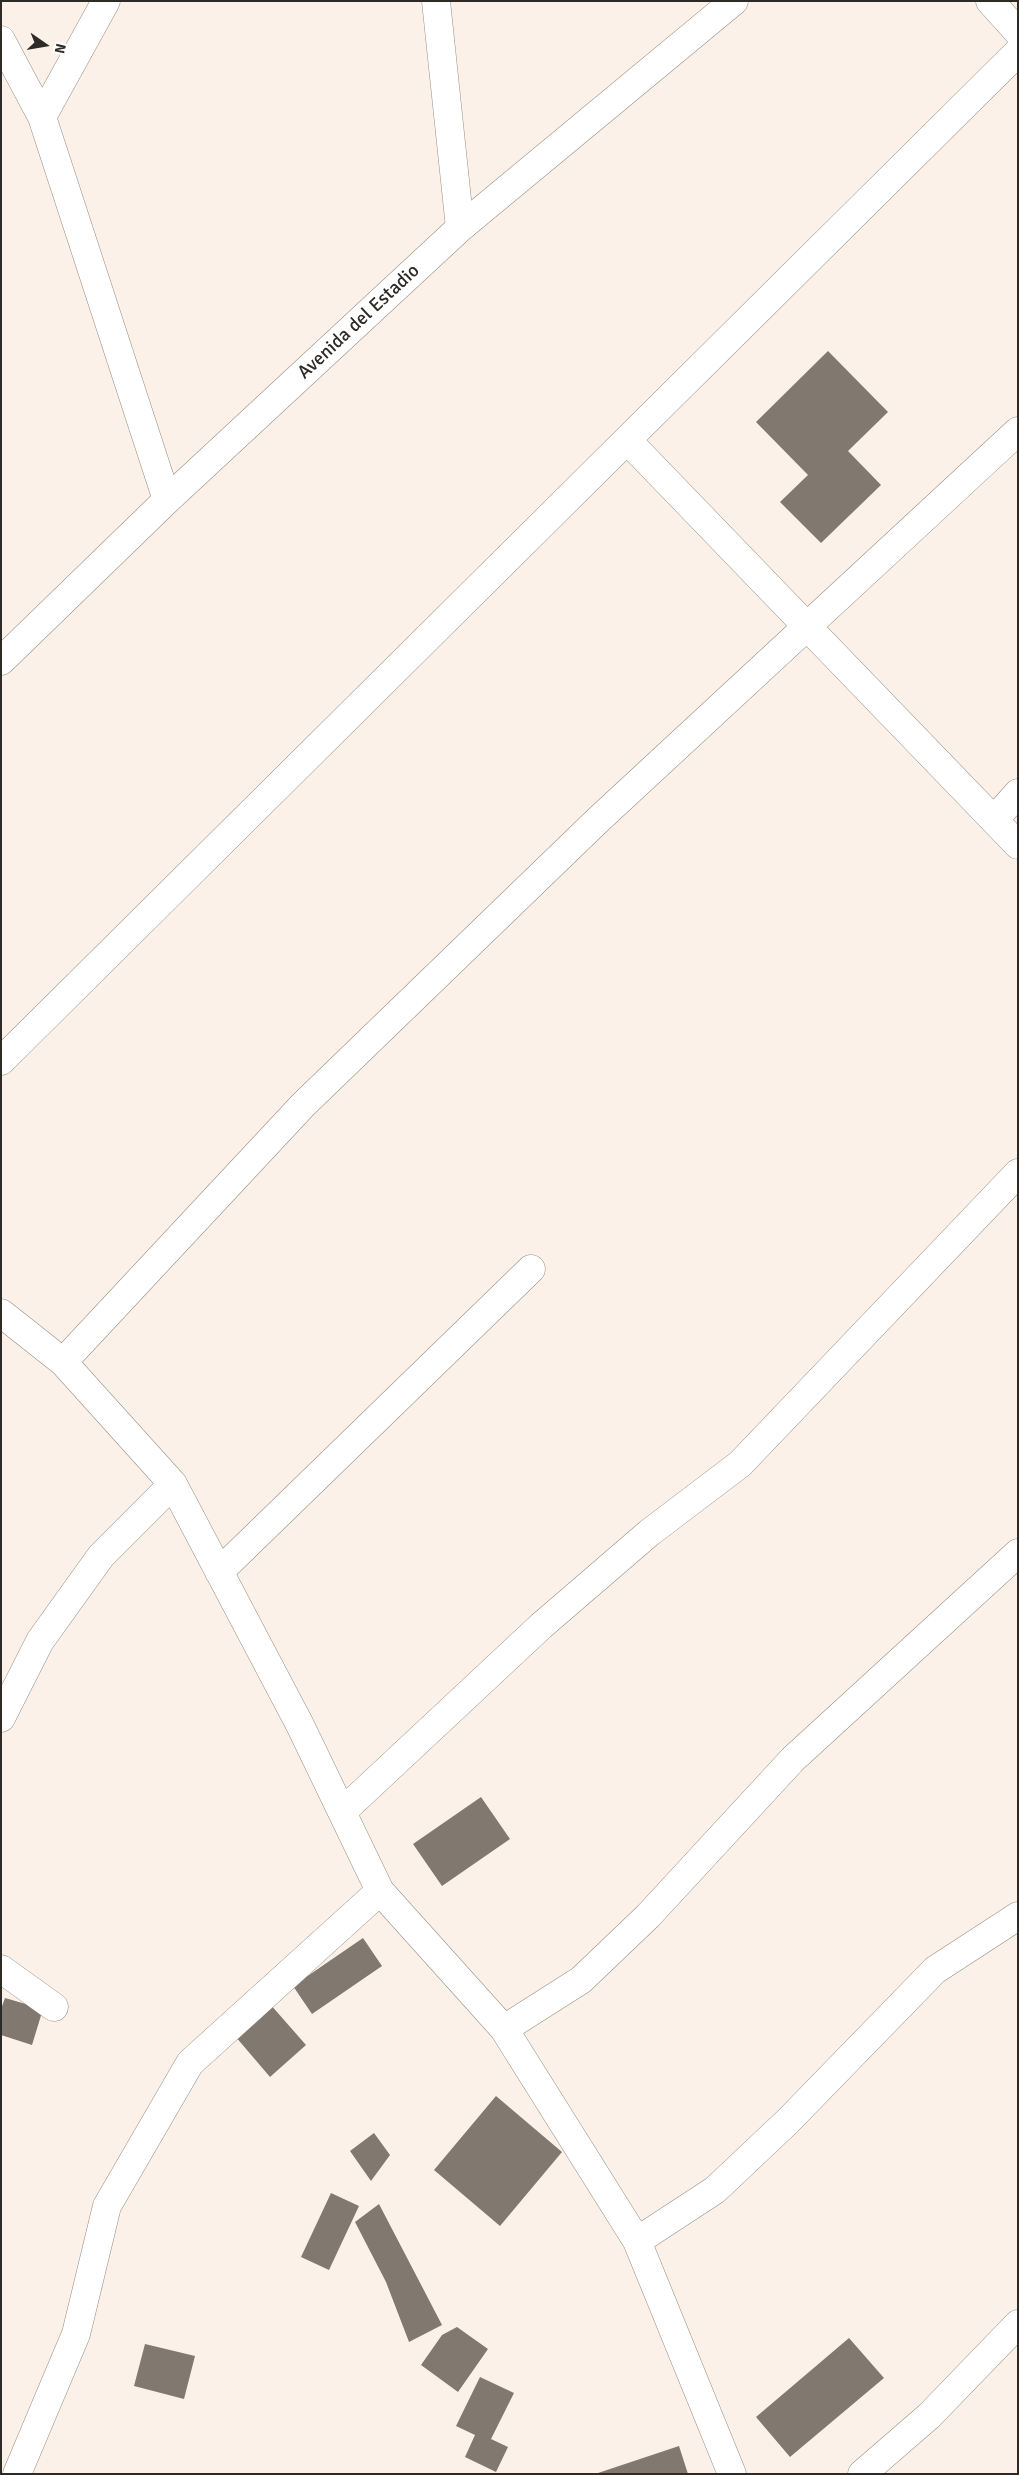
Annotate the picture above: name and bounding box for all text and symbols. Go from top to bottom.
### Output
north arrow [20,20,70,70]
text: N [51,42,69,55]
street label: Avenida del Estadio [293,260,425,384]

